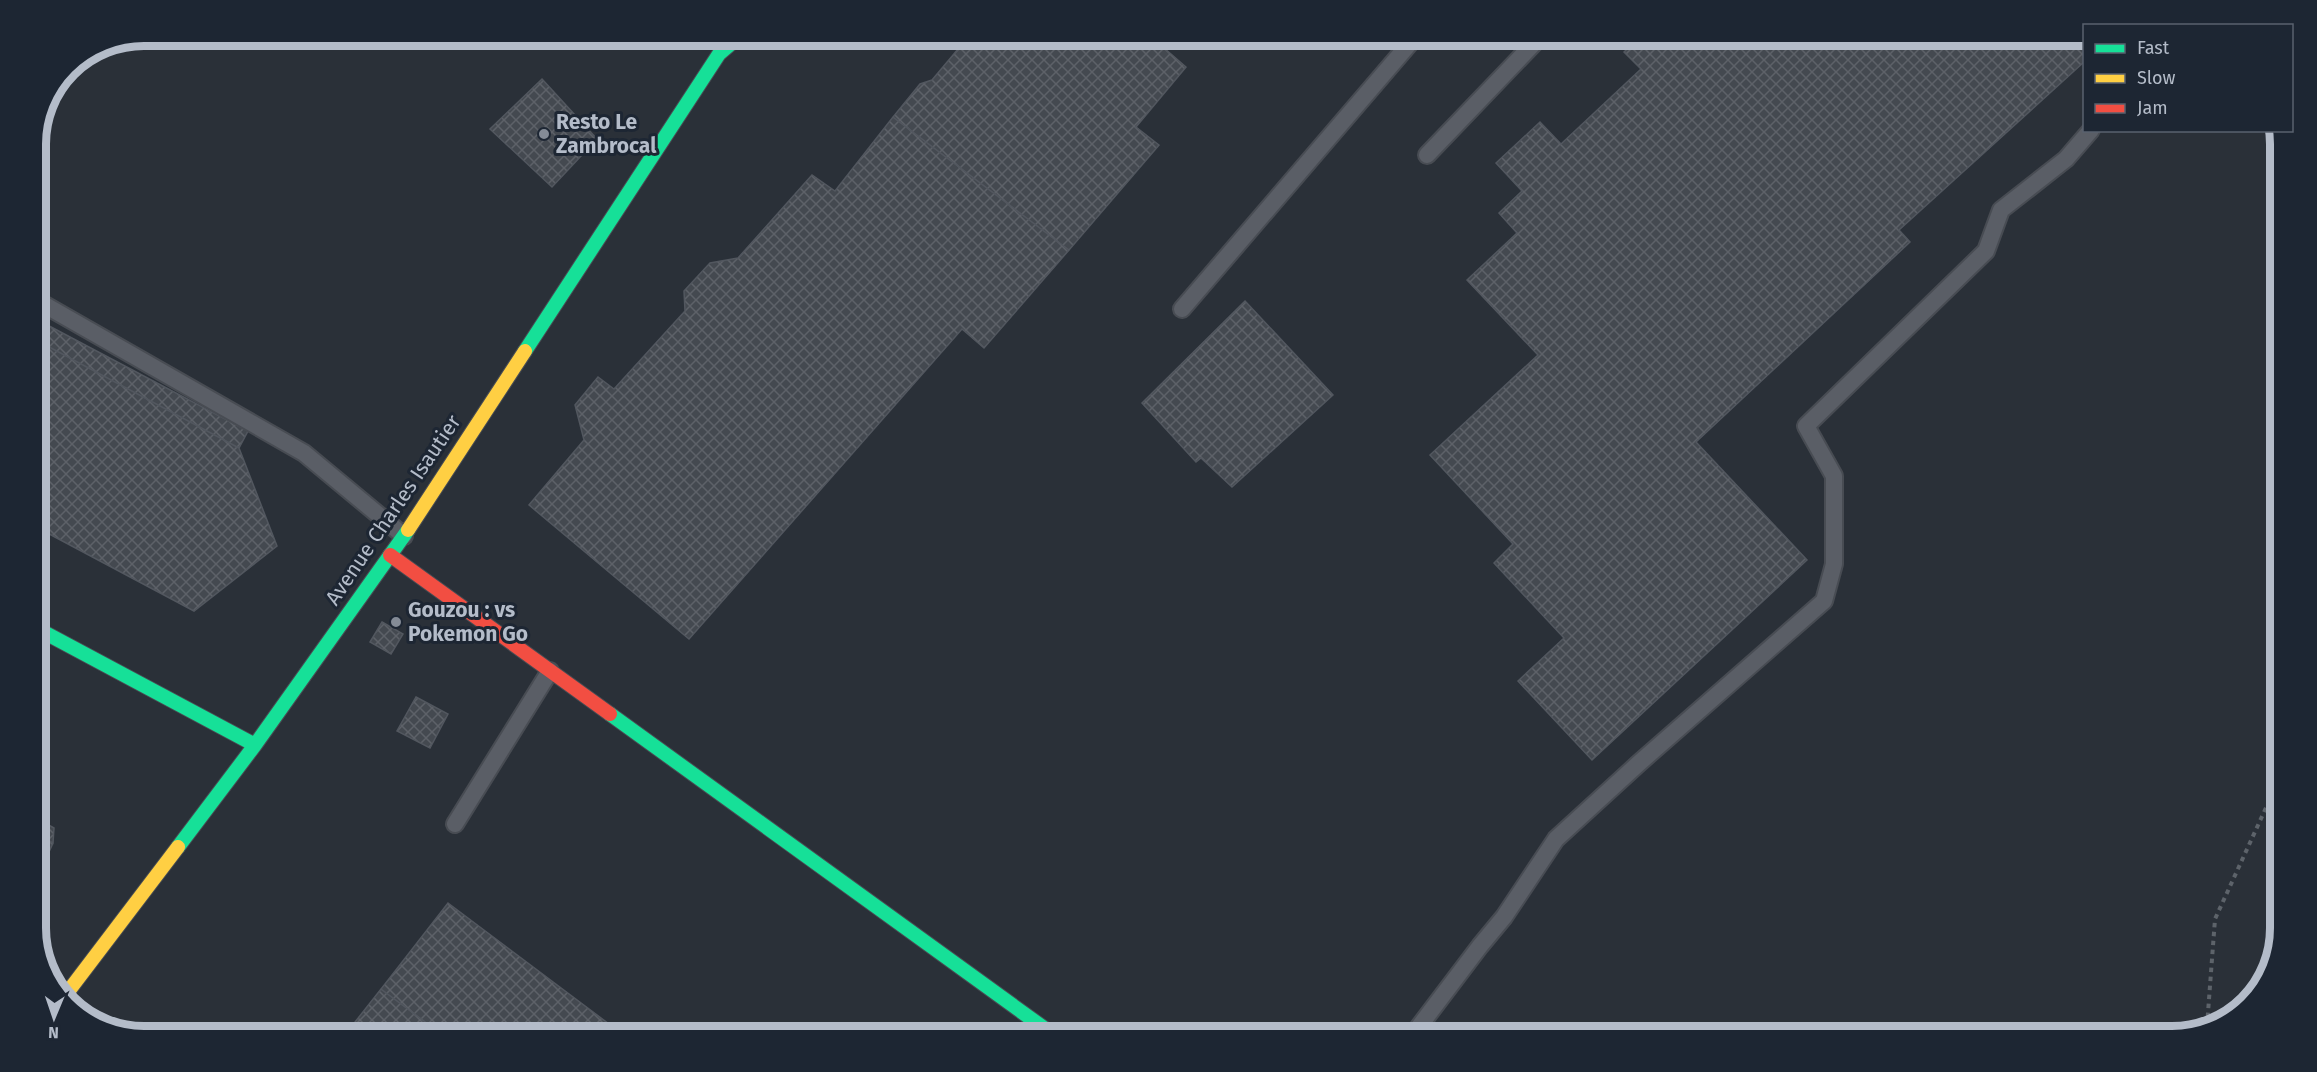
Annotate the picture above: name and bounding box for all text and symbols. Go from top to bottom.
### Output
legend [2083,24,2293,132]
text: Fast [2137,37,2170,59]
text: Slow [2137,67,2176,89]
text: Jam [2137,97,2168,119]
place label: Resto Le Zambrocal [556,109,657,159]
marker: Resto Le Zambrocal [537,127,551,141]
street label: Avenue Charles Isautier [320,410,466,610]
place label: Gouzou : vs Pokemon Go [408,597,528,647]
marker: Gouzou : vs Pokemon Go [389,615,403,629]
north arrow [24,988,84,1048]
text: N [48,1023,59,1042]

